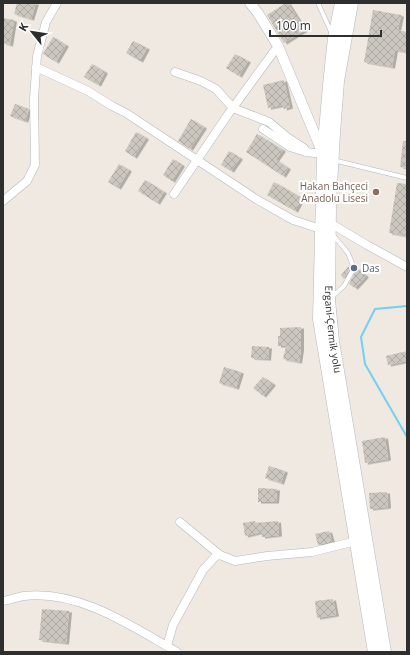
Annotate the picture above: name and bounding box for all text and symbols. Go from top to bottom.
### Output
north arrow [12,12,52,52]
scale bar [270,12,381,38]
text: 100 m [276,17,311,34]
text: K [15,19,32,34]
place label: Hakan Bahçeci Anadolu Lisesi [300,179,368,205]
marker: Hakan Bahçeci Anadolu Lisesi [371,187,381,197]
place label: Das [362,261,380,275]
marker: Das [349,263,359,273]
street label: Ergani-Çermik yolu [322,285,345,374]

